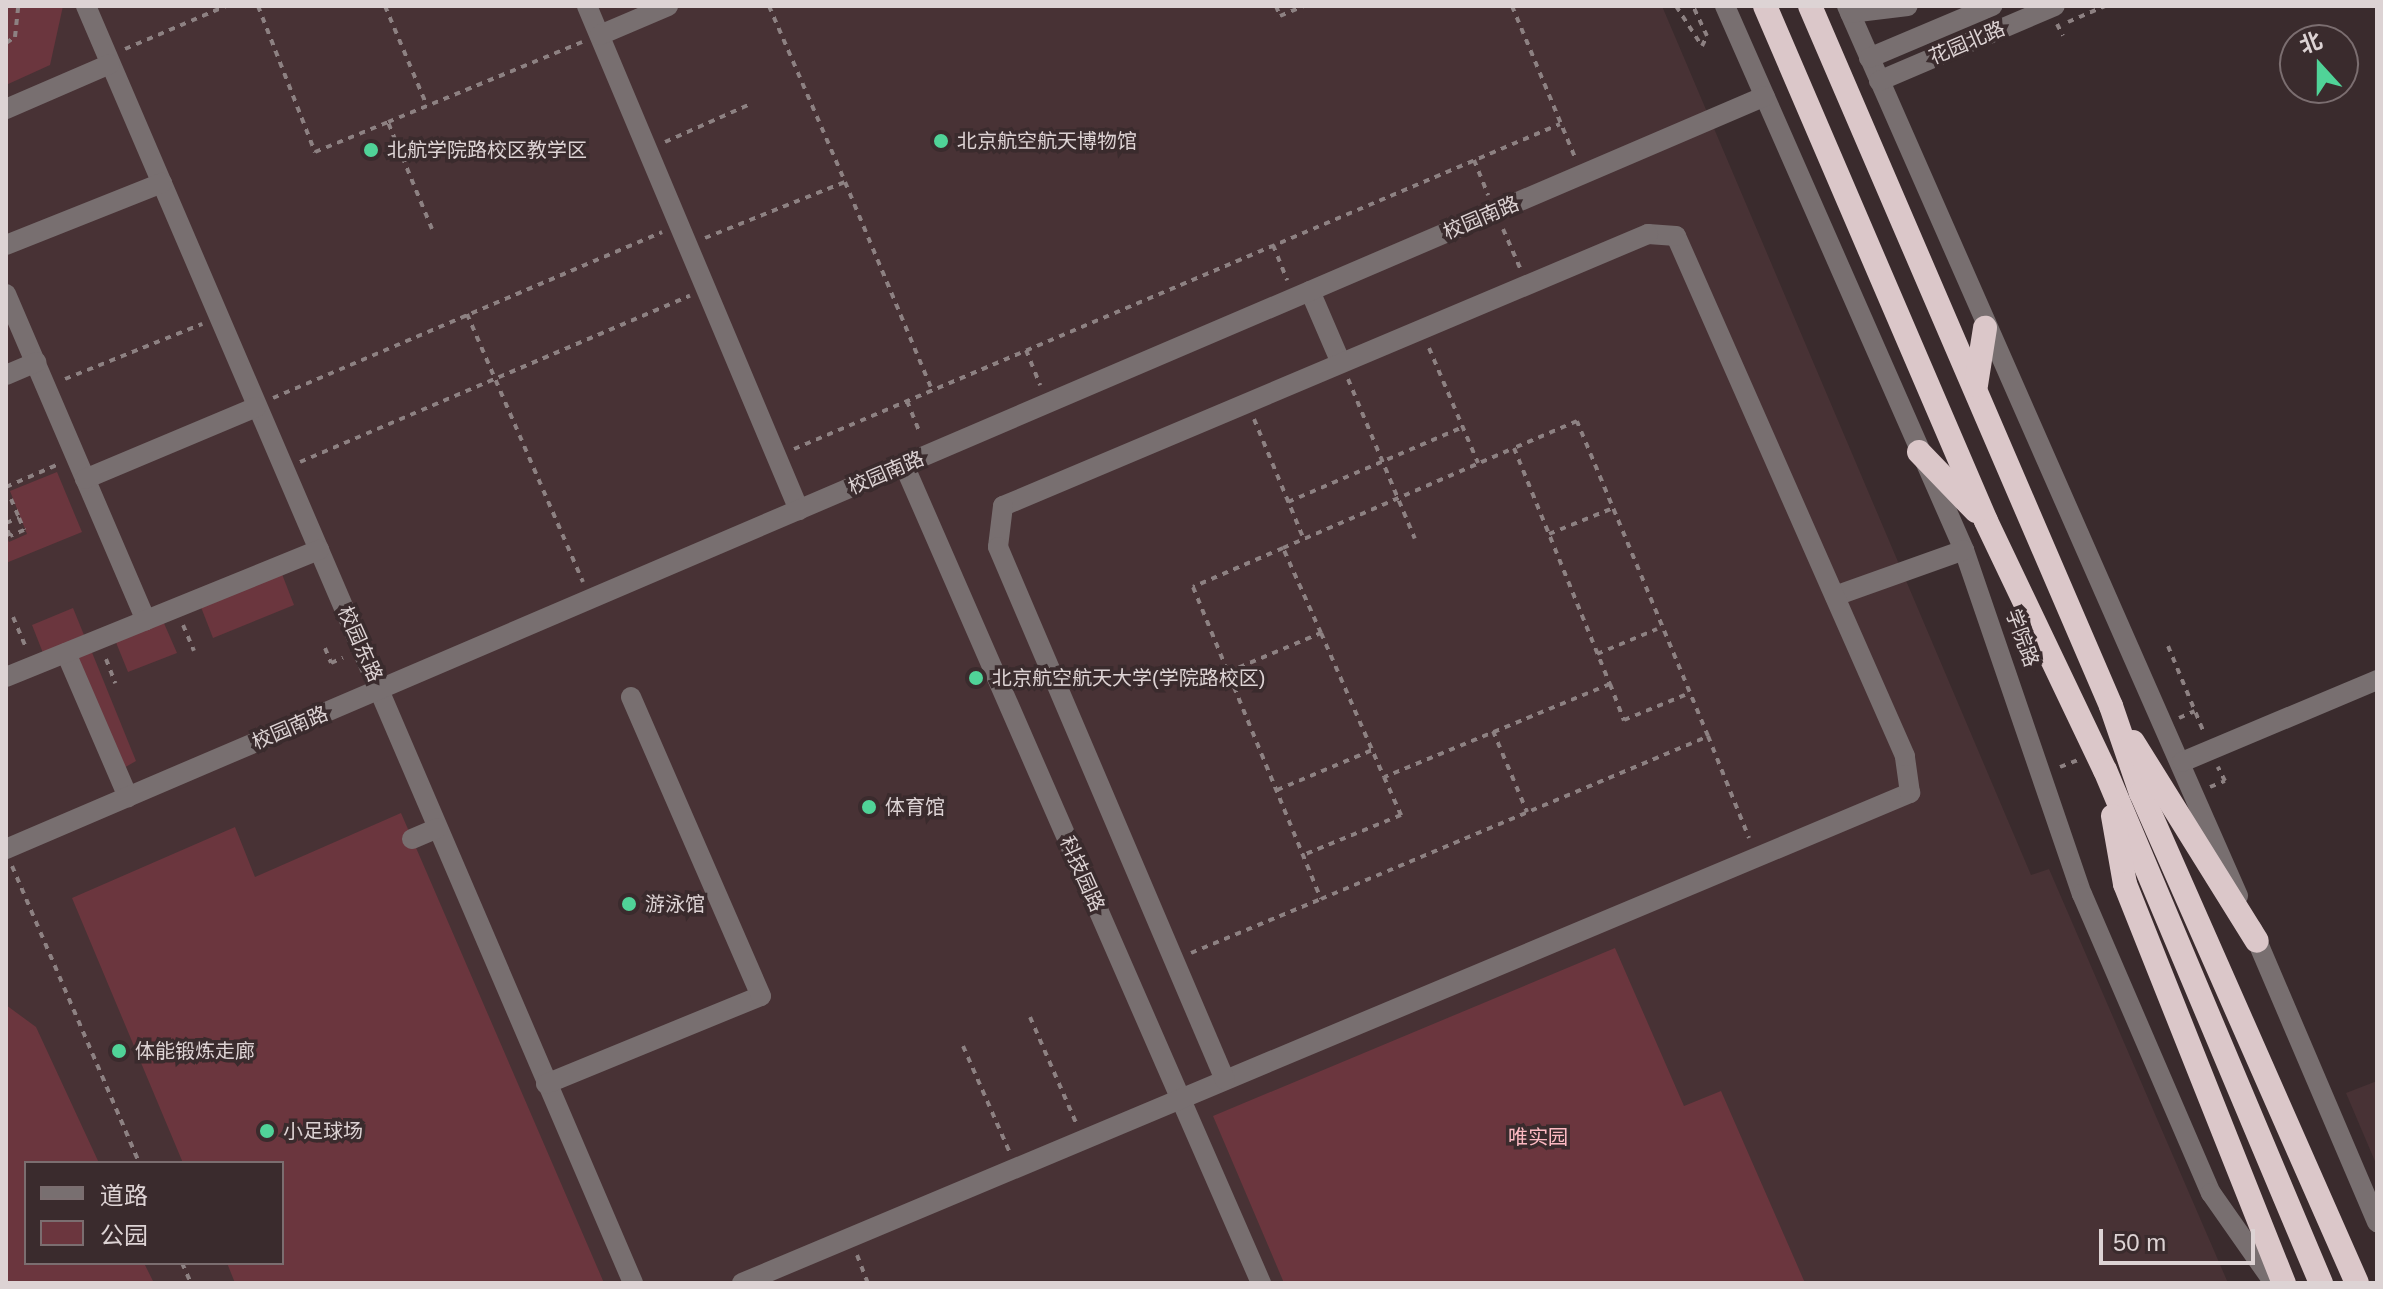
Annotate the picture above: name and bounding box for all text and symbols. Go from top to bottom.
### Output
street label: 花园北路 [1925,16,2009,70]
north arrow [2279,24,2359,104]
text: 北 [2296,27,2326,59]
place label: 北京航空航天博物馆 [957,129,1137,153]
marker: 北京航空航天博物馆 [932,132,950,150]
place label: 北航学院路校区教学区 [387,138,587,162]
marker: 北航学院路校区教学区 [362,141,380,159]
street label: 校园南路 [1439,191,1523,245]
street label: 校园南路 [844,446,928,500]
street label: 校园东路 [333,603,387,685]
street label: 学院路 [2000,606,2044,670]
place label: 北京航空航天大学(学院路校区) [992,666,1265,690]
marker: 北京航空航天大学(学院路校区) [967,669,985,687]
street label: 校园南路 [248,701,332,755]
place label: 体育馆 [885,795,945,819]
marker: 体育馆 [860,798,878,816]
street label: 科技园路 [1055,833,1109,915]
place label: 游泳馆 [645,892,705,916]
marker: 游泳馆 [620,895,638,913]
place label: 体能锻炼走廊 [135,1039,255,1063]
marker: 体能锻炼走廊 [110,1042,128,1060]
place label: 小足球场 [283,1119,363,1143]
marker: 小足球场 [258,1122,276,1140]
park label: 唯实园 [1508,1125,1568,1149]
legend [24,1161,284,1265]
text: 道路 [100,1182,148,1209]
scale bar [2103,1213,2259,1263]
text: 公园 [100,1222,148,1249]
text: 50 m [2113,1229,2166,1256]

